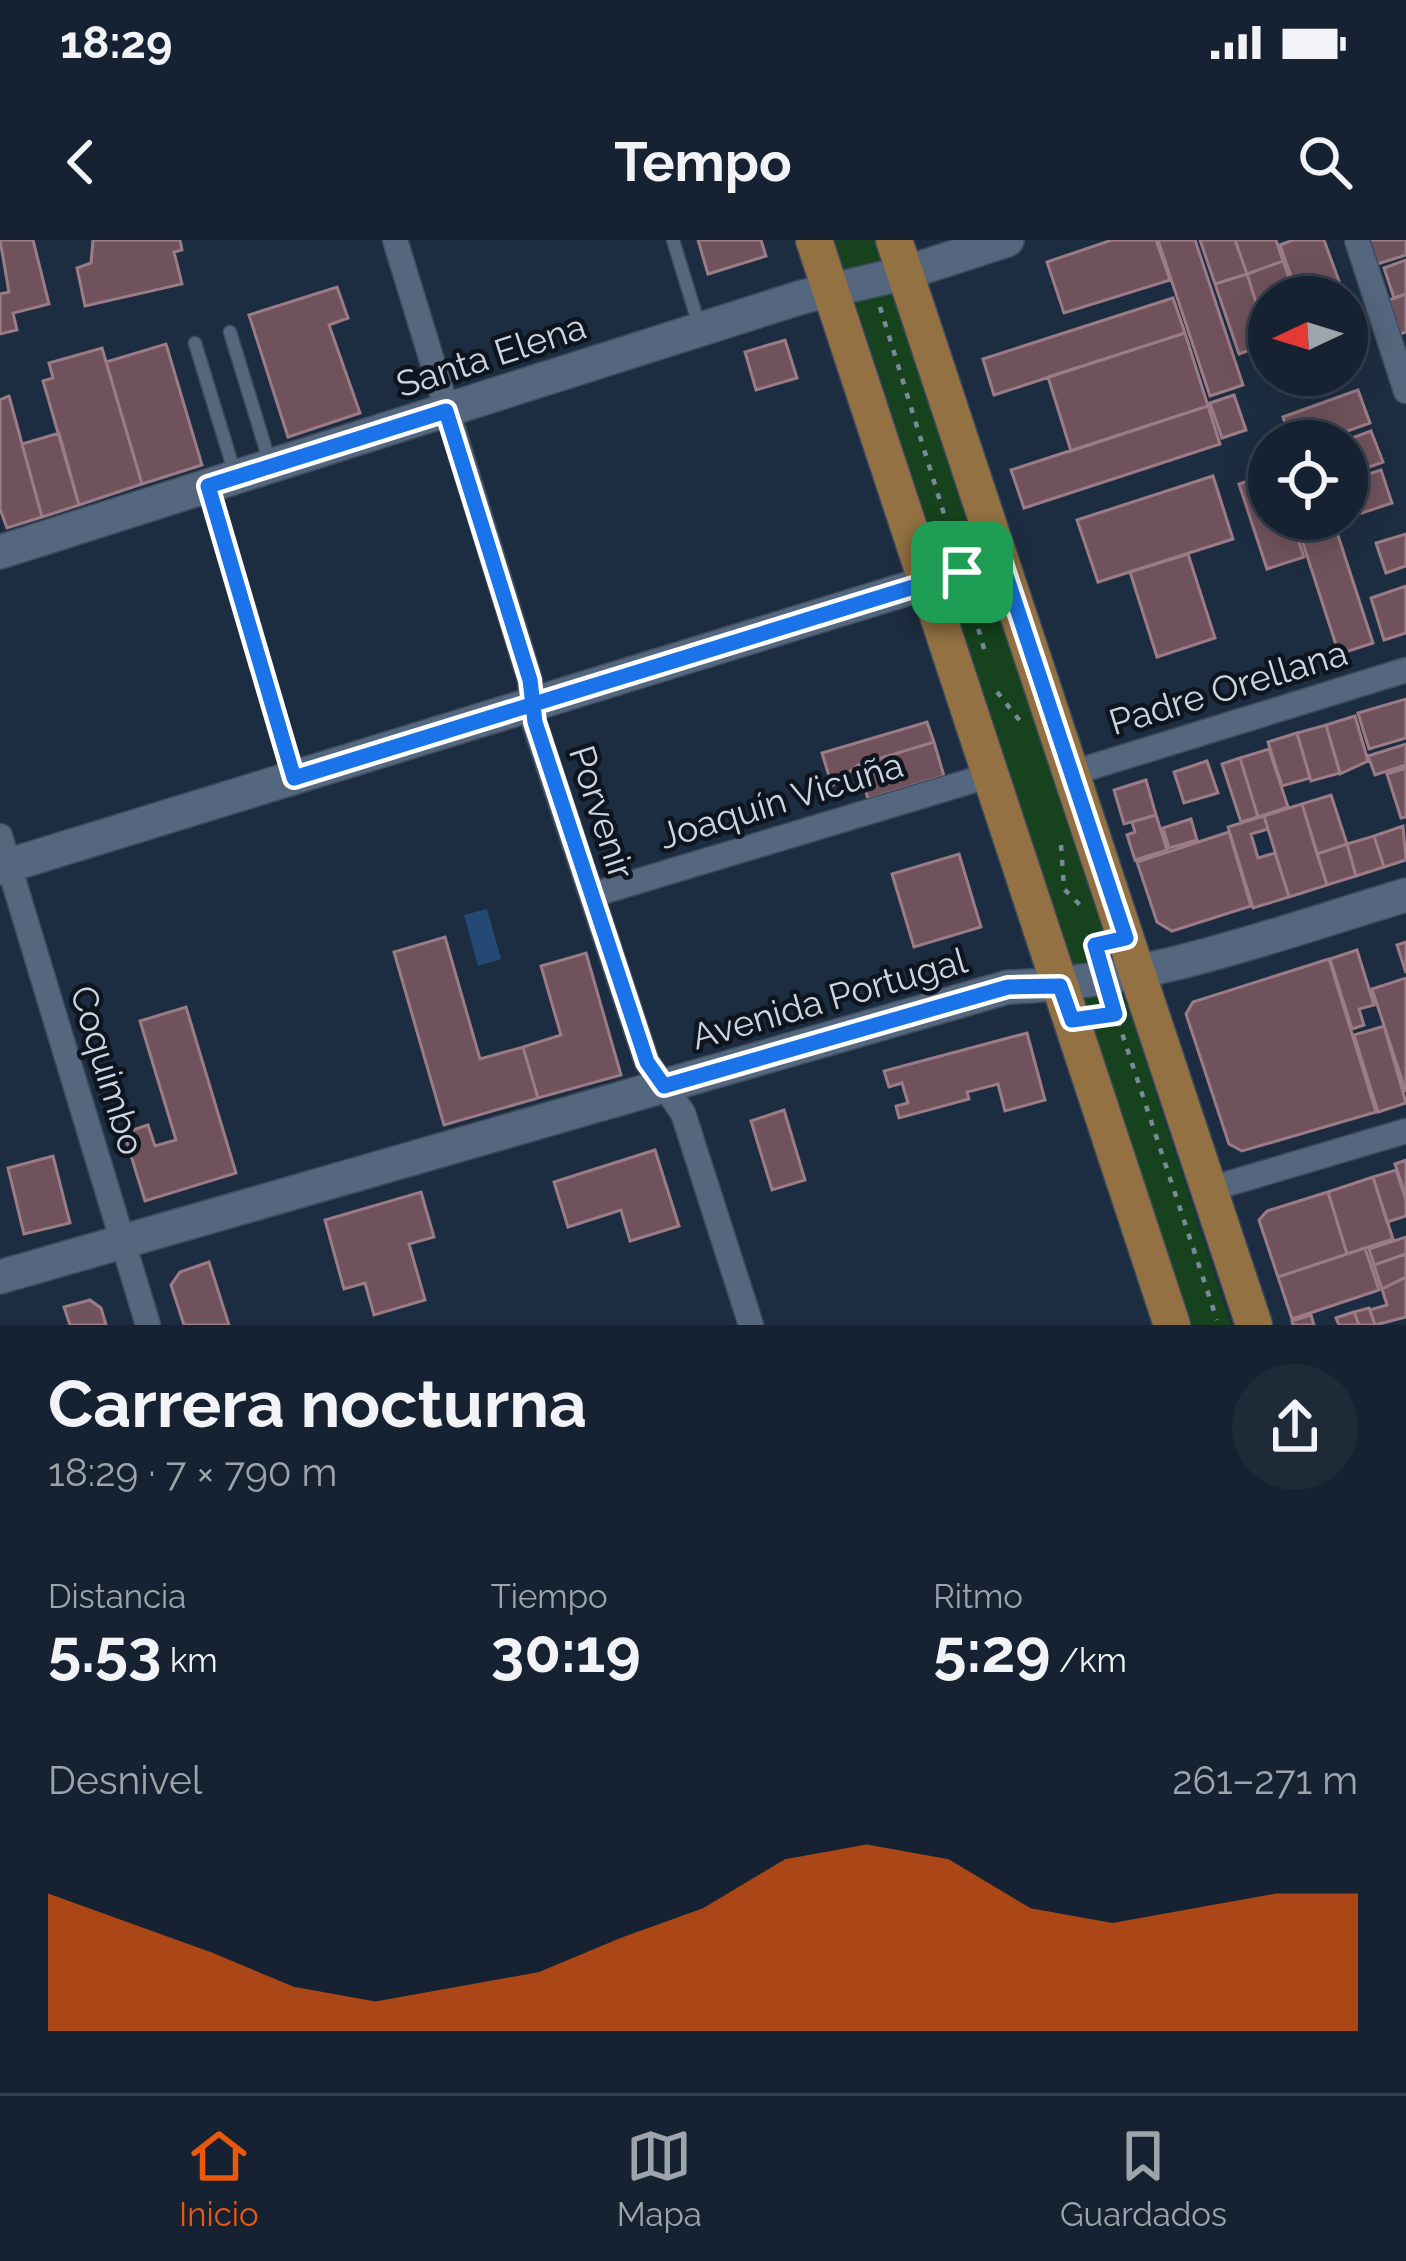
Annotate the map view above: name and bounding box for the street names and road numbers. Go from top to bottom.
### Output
street label: Santa Elena [391,305,591,405]
street label: Padre Orellana [1104,631,1352,743]
street label: Porvenir [561,740,643,884]
street label: Joaquín Vicuña [654,743,908,857]
street label: Avenida Portugal [687,939,972,1057]
street label: Coquimbo [62,981,154,1159]

